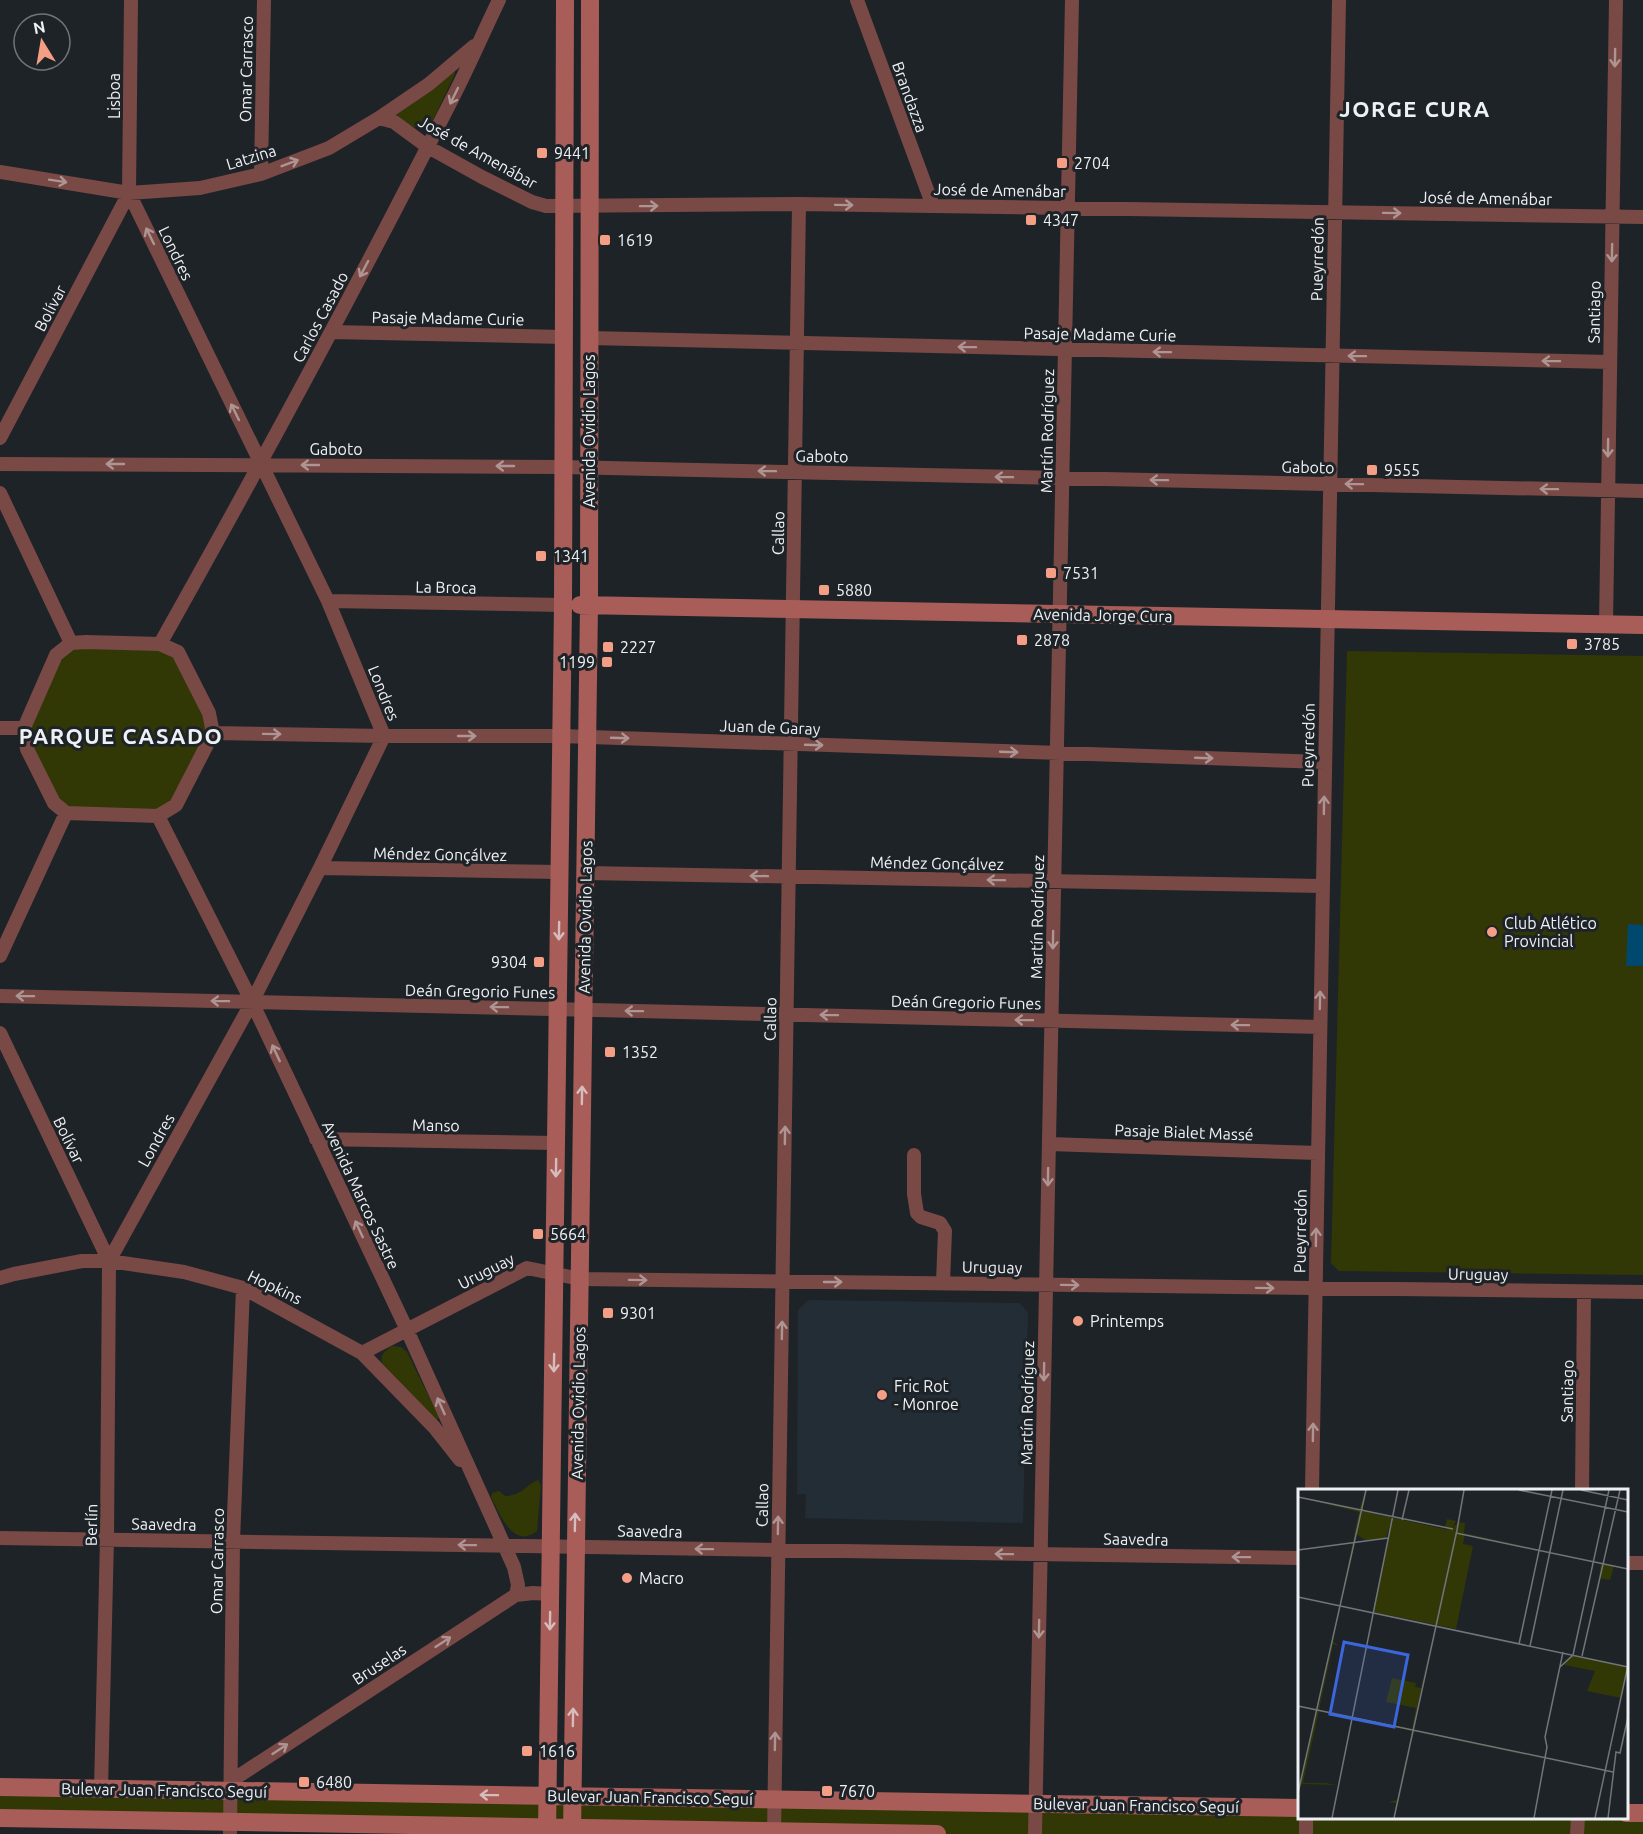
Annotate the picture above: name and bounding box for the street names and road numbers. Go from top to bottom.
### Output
street label: Omar Carrasco [236,16,256,122]
street label: Brandazza [889,59,931,135]
street label: Lisboa [105,73,123,119]
street label: José de Amenábar [416,112,540,192]
street label: Latzina [224,141,278,173]
street label: José de Amenábar [934,180,1066,200]
street label: José de Amenábar [1420,188,1552,208]
street label: Pueyrredón [1307,217,1327,301]
street label: Londres [155,223,197,283]
street label: Carlos Casado [289,269,351,365]
street label: Santiago [1584,280,1604,344]
street label: Bolívar [30,282,70,334]
street label: Pasaje Madame Curie [371,308,525,328]
street label: Pasaje Madame Curie [1023,324,1177,344]
street label: Avenida Ovidio Lagos [580,354,598,508]
street label: Martín Rodríguez [1037,369,1057,493]
street label: Gaboto [309,440,363,458]
street label: Gaboto [795,447,849,465]
street label: Gaboto [1281,458,1335,476]
street label: Callao [769,511,787,555]
street label: La Broca [415,577,477,597]
street label: Avenida Jorge Cura [1033,605,1173,625]
street label: Londres [365,663,403,723]
street label: Pueyrredón [1298,703,1318,787]
street label: Juan de Garay [719,716,821,738]
street label: Avenida Ovidio Lagos [575,840,595,994]
street label: Méndez Gonçálvez [373,844,507,864]
street label: Méndez Gonçálvez [870,853,1004,873]
street label: Martín Rodríguez [1027,855,1047,979]
street label: Deán Gregorio Funes [405,981,555,1001]
street label: Deán Gregorio Funes [891,992,1041,1012]
street label: Callao [761,997,779,1041]
street label: Londres [134,1110,178,1170]
street label: Bolívar [50,1114,88,1166]
street label: Manso [412,1116,460,1134]
street label: Avenida Marcos Sastre [319,1118,403,1272]
street label: Pasaje Bialet Massé [1114,1121,1254,1143]
street label: Pueyrredón [1290,1189,1310,1273]
street label: Uruguay [455,1249,517,1293]
street label: Uruguay [962,1257,1023,1277]
street label: Uruguay [1448,1264,1509,1284]
street label: Hopkins [245,1266,305,1308]
street label: Avenida Ovidio Lagos [568,1326,588,1480]
street label: Martín Rodríguez [1017,1341,1037,1465]
street label: Santiago [1557,1359,1577,1423]
street label: Callao [753,1483,771,1527]
street label: Berlín [82,1504,100,1546]
street label: Omar Carrasco [207,1508,227,1614]
street label: Saavedra [131,1514,197,1534]
street label: Saavedra [617,1521,683,1541]
street label: Saavedra [1103,1529,1169,1549]
street label: Bruselas [349,1640,409,1688]
street label: Bulevar Juan Francisco Seguí [61,1779,268,1801]
street label: Bulevar Juan Francisco Seguí [547,1786,754,1808]
street label: Bulevar Juan Francisco Seguí [1033,1794,1240,1816]

